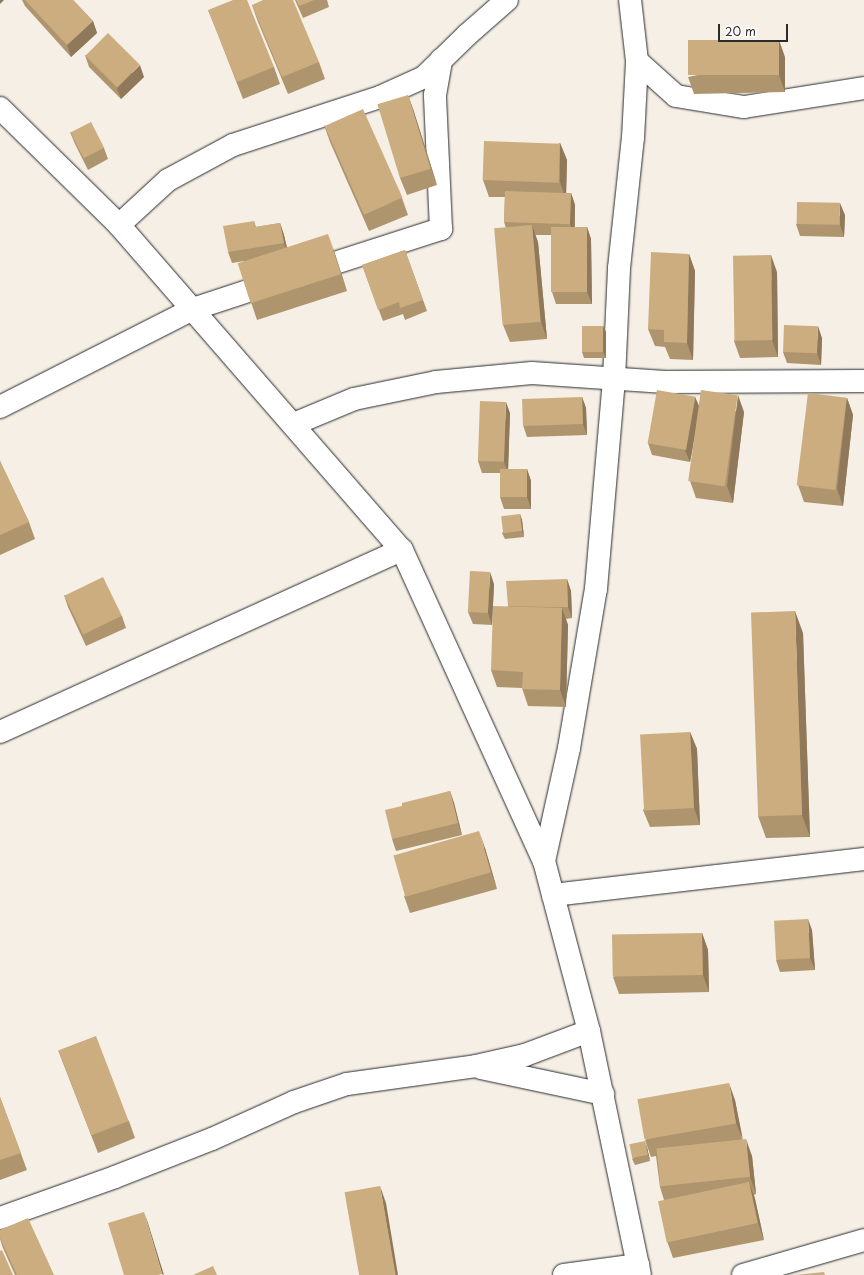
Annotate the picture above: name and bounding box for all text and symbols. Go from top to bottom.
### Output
scale bar [720,16,790,42]
text: 20 m [725,22,756,40]

